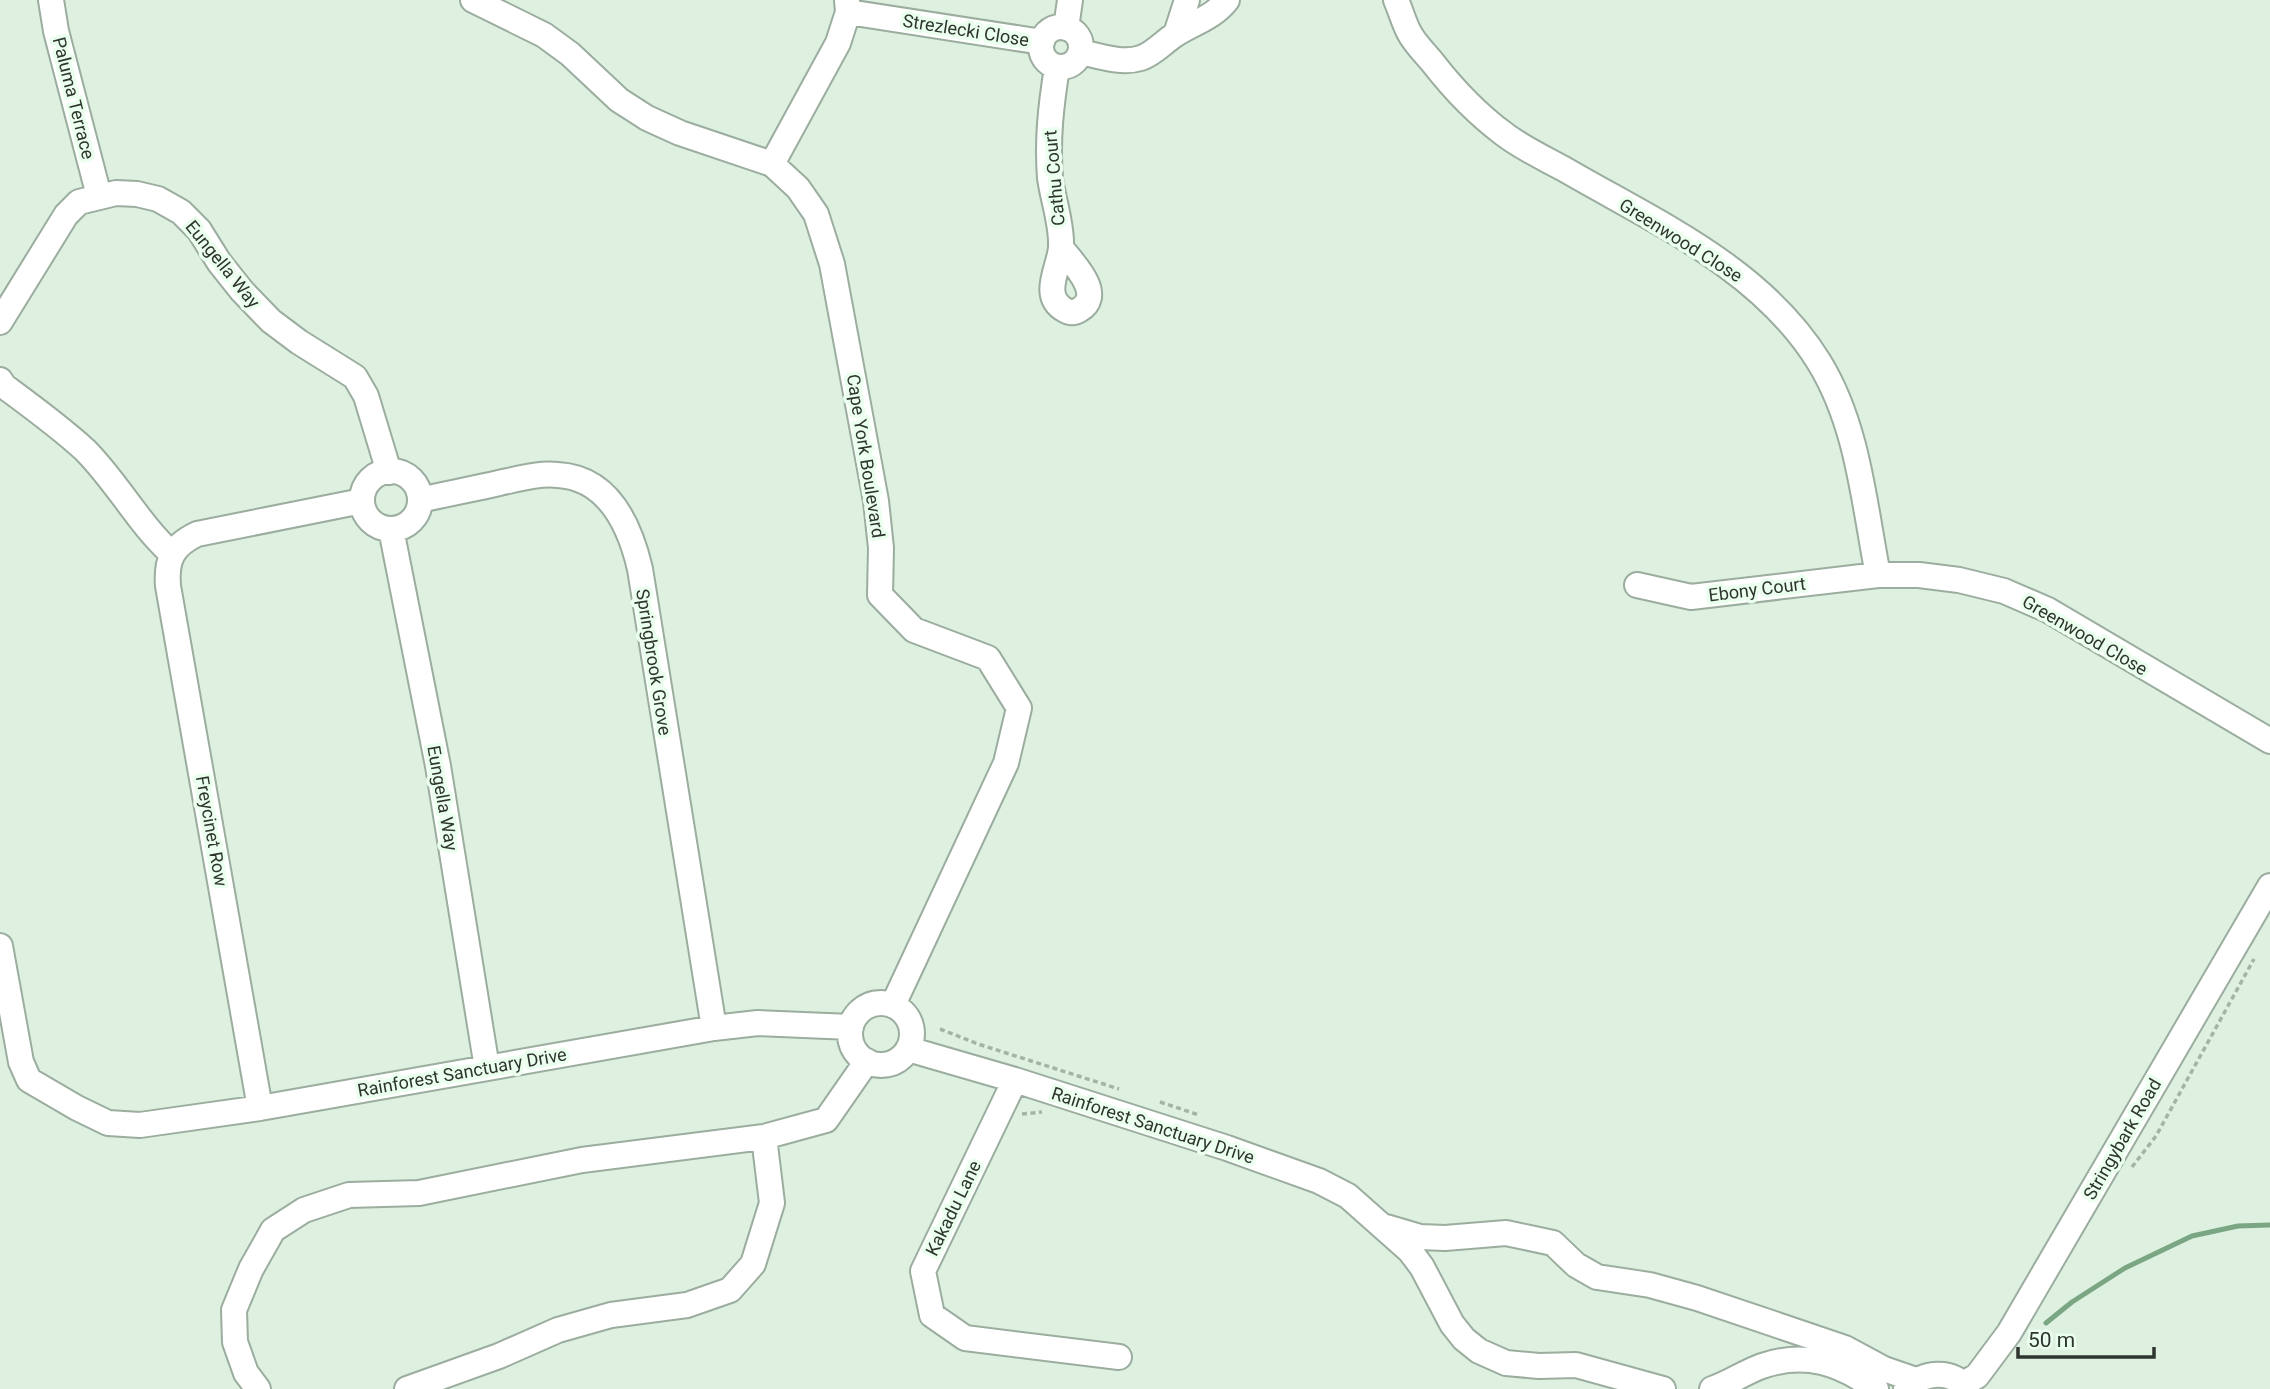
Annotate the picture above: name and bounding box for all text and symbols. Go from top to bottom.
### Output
street label: Strezlecki Close [901,10,1031,50]
street label: Paluma Terrace [49,35,99,161]
street label: Cathu Court [1039,129,1069,227]
street label: Greenwood Close [1616,194,1746,286]
street label: Eungella Way [181,216,265,312]
street label: Cape York Boulevard [843,373,889,539]
street label: Ebony Court [1707,573,1807,605]
street label: Springbrook Grove [632,587,676,737]
street label: Greenwood Close [2019,591,2151,679]
street label: Eungella Way [423,744,463,853]
street label: Freycinet Row [192,774,232,888]
street label: Rainforest Sanctuary Drive [356,1043,568,1101]
street label: Stringybark Road [2079,1075,2165,1203]
street label: Rainforest Sanctuary Drive [1049,1082,1257,1168]
street label: Kakadu Lane [921,1157,985,1259]
scale bar [2018,1316,2154,1360]
text: 50 m [2028,1328,2075,1352]

